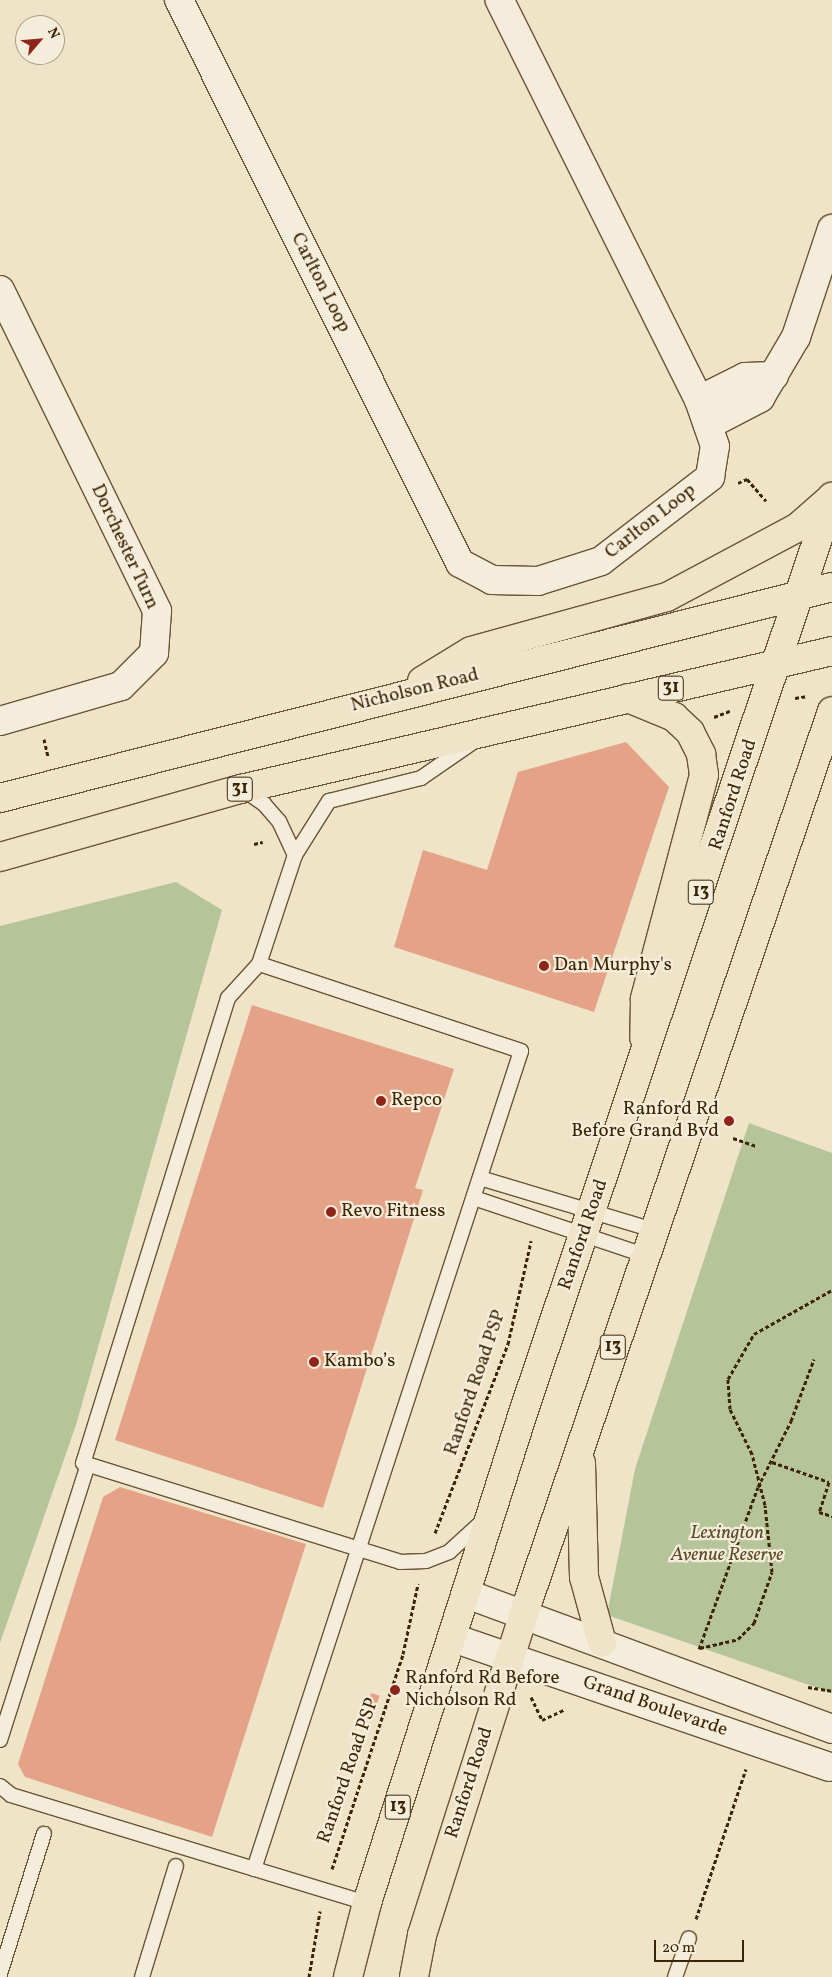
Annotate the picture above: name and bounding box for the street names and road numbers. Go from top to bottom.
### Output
street label: Carlton Loop [285,229,355,337]
street label: Carlton Loop [601,479,701,565]
street label: Dorchester Turn [85,481,163,613]
street label: Nicholson Road [349,664,481,718]
road number: 31 [657,672,685,704]
street label: Ranford Road [705,736,763,854]
road number: 31 [226,774,254,804]
road number: 13 [687,876,715,908]
street label: Ranford Road [554,1177,614,1293]
street label: Ranford Road PSP [440,1307,512,1459]
road number: 13 [599,1331,627,1362]
street label: Grand Boulevarde [580,1672,730,1742]
street label: Ranford Road PSP [313,1695,385,1847]
street label: Ranford Road [441,1724,499,1842]
road number: 13 [384,1791,412,1822]

